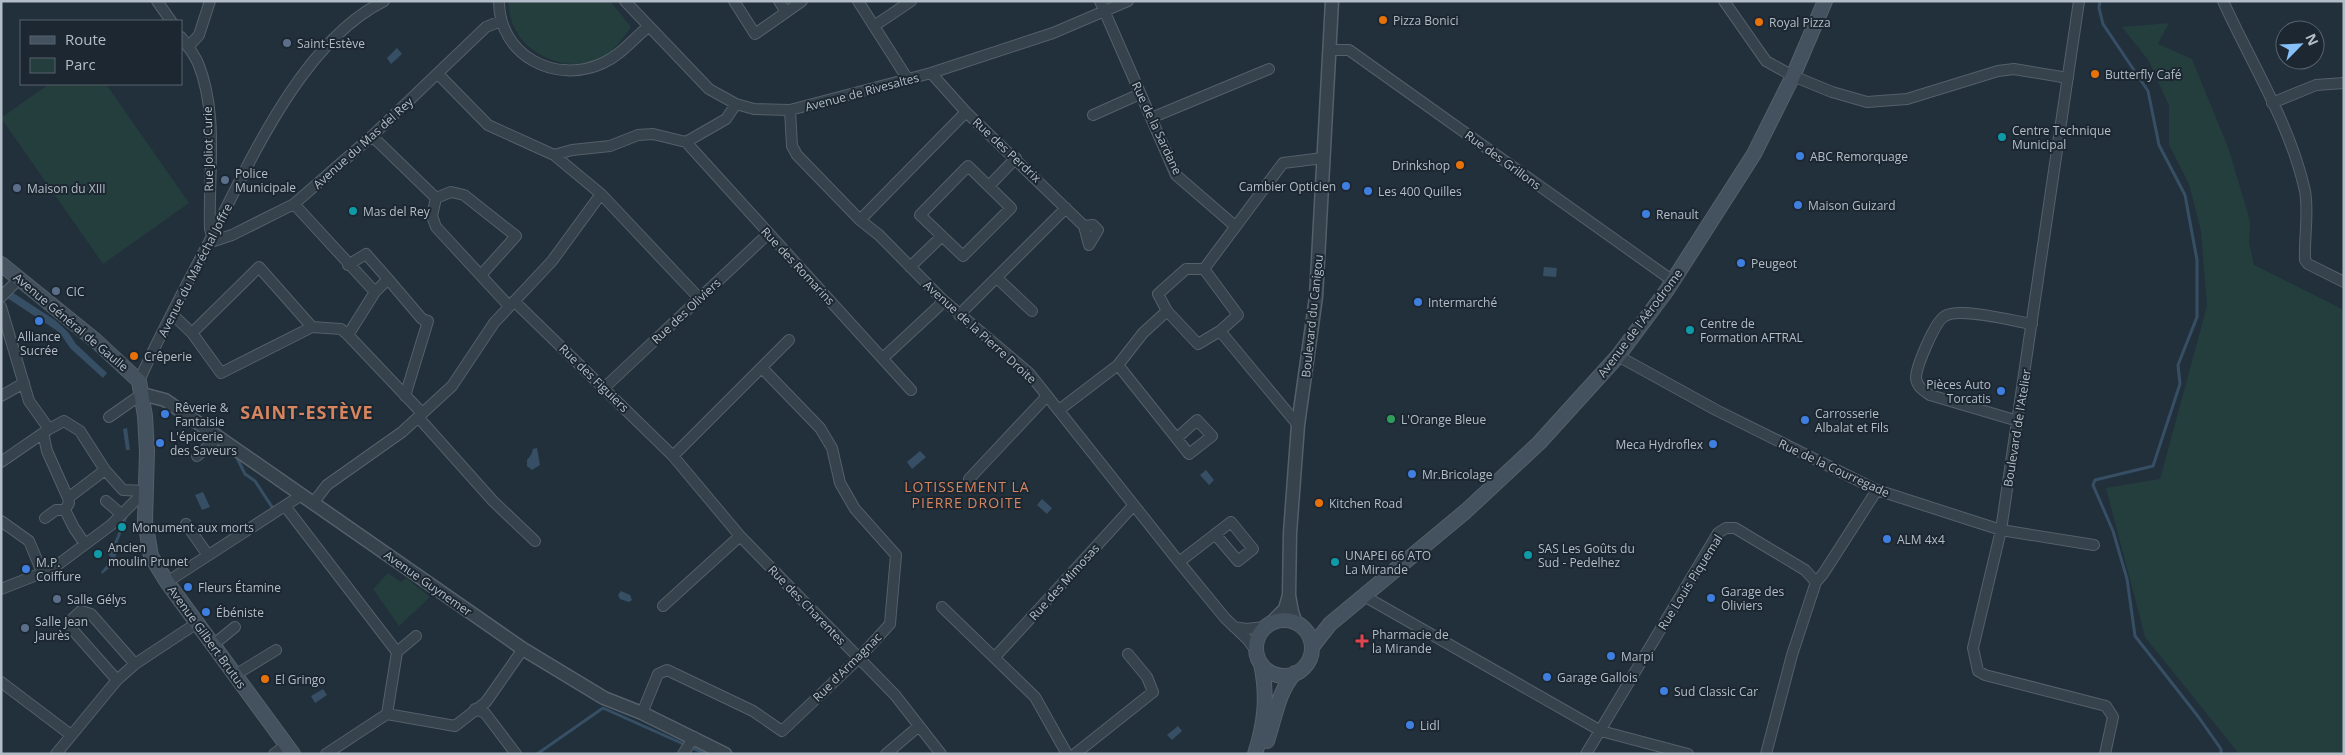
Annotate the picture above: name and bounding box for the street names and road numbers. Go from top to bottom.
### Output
street label: Avenue de Rivesaltes [803,69,921,115]
street label: Rue de la Sardane [1128,79,1186,178]
street label: Avenue du Mas del Rey [309,93,417,193]
street label: Rue Joliot Curie [199,106,217,192]
street label: Rue des Perdrix [969,114,1045,187]
street label: Rue des Grillons [1461,127,1545,194]
street label: Avenue du Maréchal Joffre [154,200,236,340]
street label: Rue des Romarins [757,223,839,309]
street label: Boulevard du Canigou [1297,254,1327,378]
street label: Avenue de l'Aérodrome [1594,265,1687,381]
street label: Avenue Général de Gaulle [10,269,132,375]
street label: Rue des Oliviers [648,274,725,348]
street label: Avenue de la Pierre Droite [920,277,1040,387]
street label: Rue des Figuiers [555,340,633,416]
street label: Boulevard de l'Atelier [1999,368,2035,488]
street label: Rue de la Courregade [1776,435,1892,501]
street label: Rue Louis Piquemal [1654,531,1726,633]
street label: Rue des Mimosas [1025,540,1103,624]
street label: Avenue Guynemer [381,546,475,620]
street label: Rue des Charentes [764,561,850,649]
street label: Avenue Gilbert Brutus [164,582,250,692]
street label: Rue d'Armagnac [809,629,885,705]

